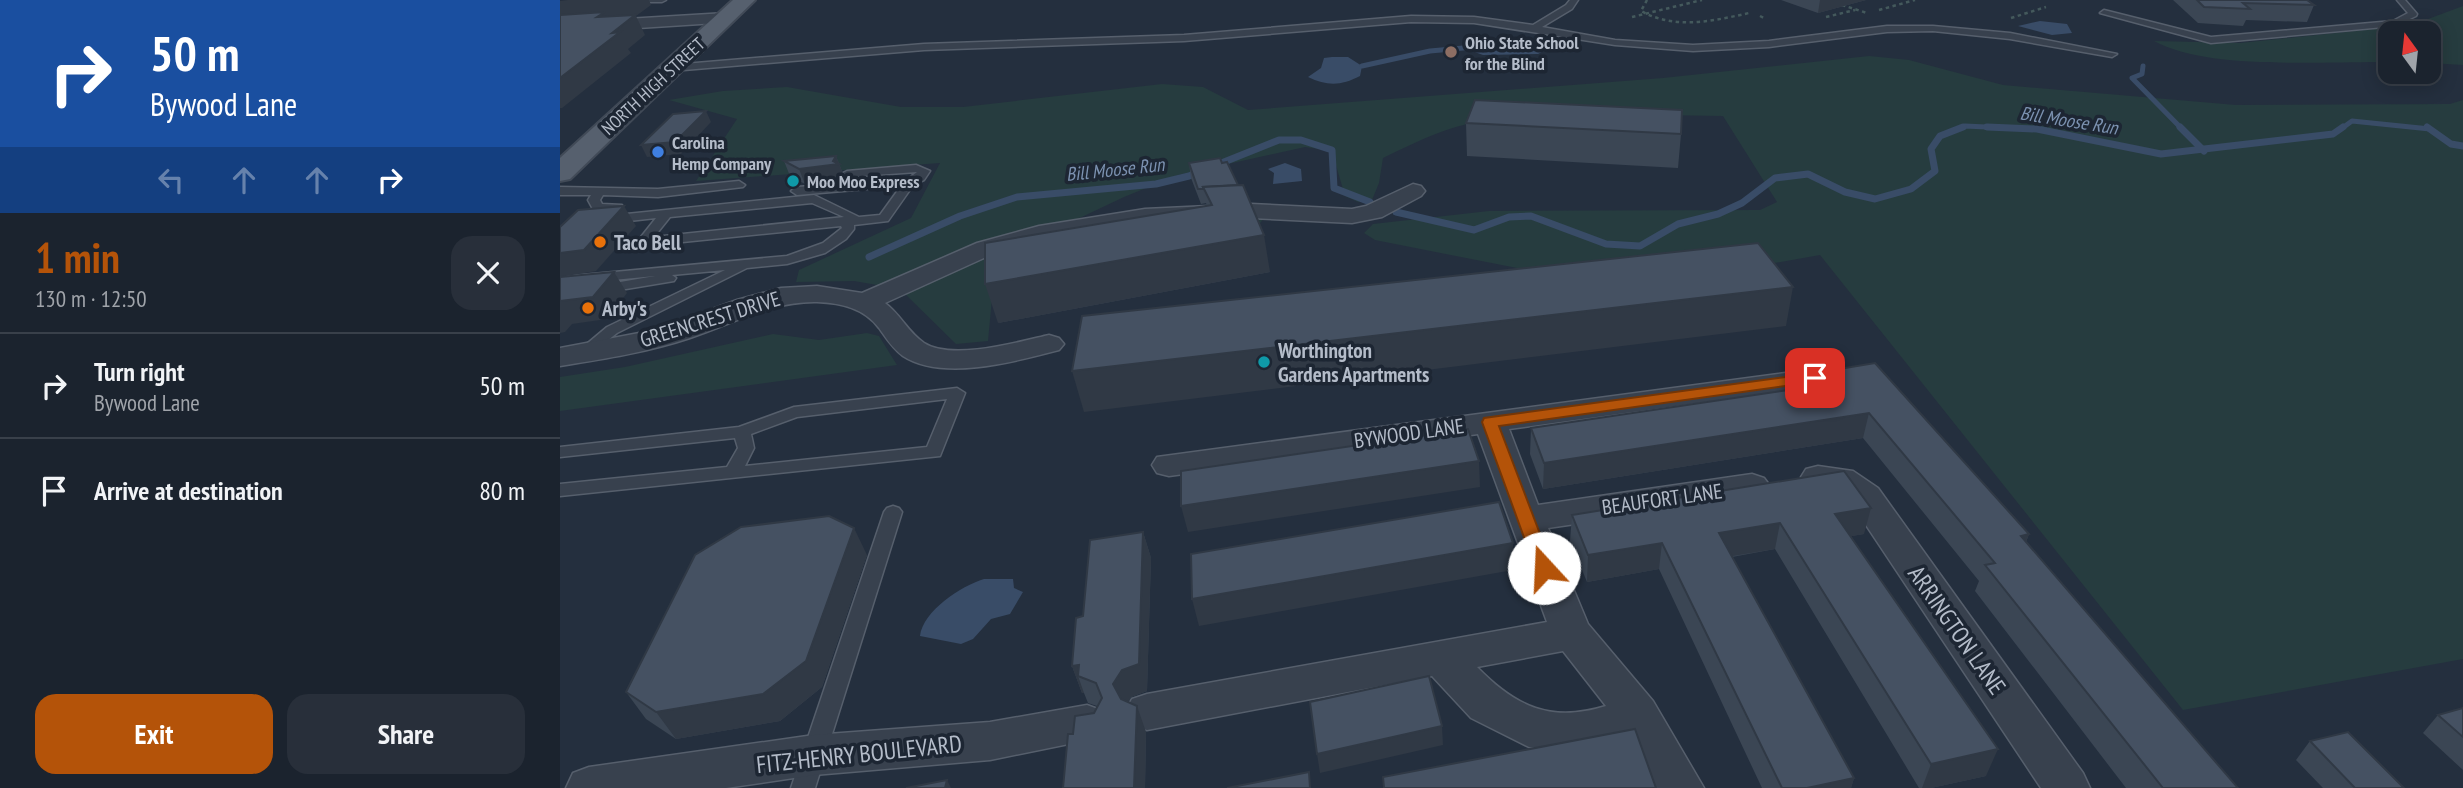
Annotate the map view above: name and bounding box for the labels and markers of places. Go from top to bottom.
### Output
place label: Ohio State School for the Blind [1465,31,1579,75]
marker: Ohio State School for the Blind [1443,44,1459,60]
place label: Carolina Hemp Company [672,131,772,175]
marker: Carolina Hemp Company [650,144,666,160]
place label: Moo Moo Express [807,170,920,193]
marker: Moo Moo Express [785,173,801,189]
place label: Taco Bell [614,229,682,256]
marker: Taco Bell [592,234,608,250]
place label: Arby's [601,295,647,322]
marker: Arby's [580,300,596,316]
place label: Worthington Gardens Apartments [1277,337,1429,388]
pin [1785,348,1845,408]
marker: Worthington Gardens Apartments [1256,354,1272,370]

